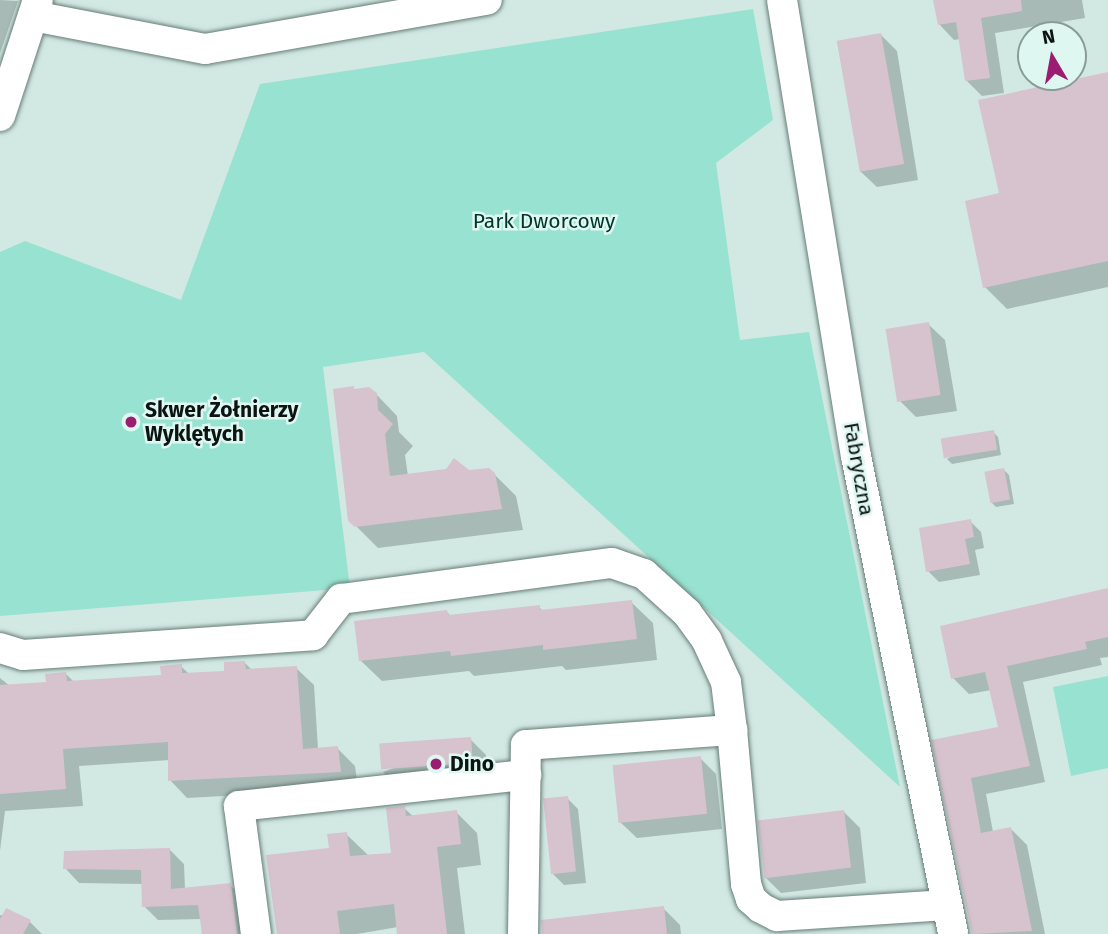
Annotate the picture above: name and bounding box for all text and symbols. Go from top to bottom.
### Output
north arrow [1017,21,1087,91]
text: N [1040,24,1057,49]
park label: Park Dworcowy [473,208,615,234]
place label: Skwer Żołnierzy Wyklętych [145,397,298,447]
marker: Skwer Żołnierzy Wyklętych [123,414,139,430]
street label: Fabryczna [838,420,880,518]
place label: Dino [450,751,494,777]
marker: Dino [428,756,444,772]

